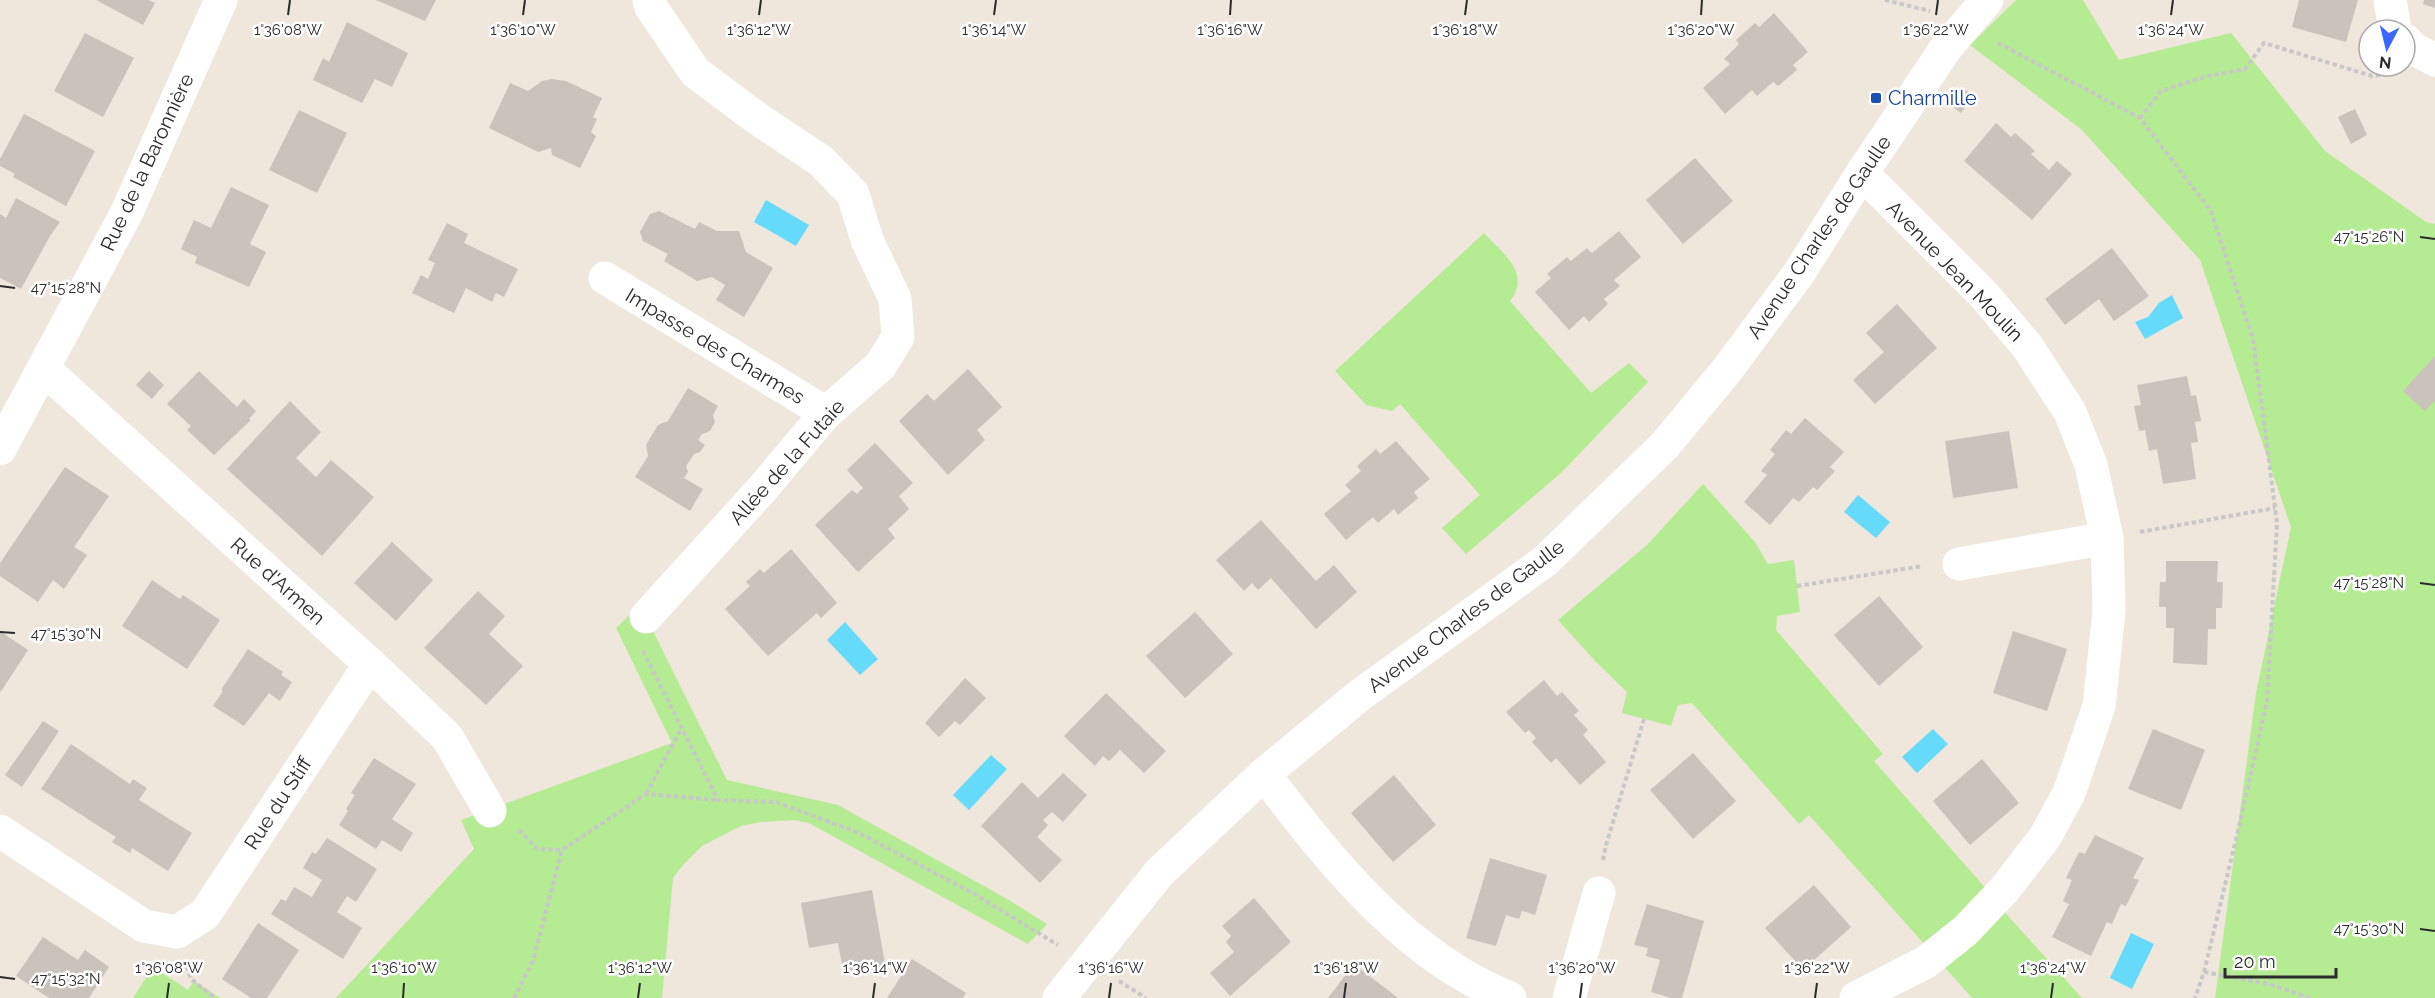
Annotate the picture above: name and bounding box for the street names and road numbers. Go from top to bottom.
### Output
street label: Rue de la Baronnière [95,69,199,255]
street label: Avenue Charles de Gaulle [1742,131,1896,343]
street label: Avenue Jean Moulin [1882,196,2028,346]
street label: Impasse des Charmes [621,283,809,409]
street label: Allée de la Futaie [724,394,850,530]
street label: Rue d'Armen [226,532,330,630]
street label: Avenue Charles de Gaulle [1363,534,1569,698]
street label: Rue du Stiff [239,752,317,854]

